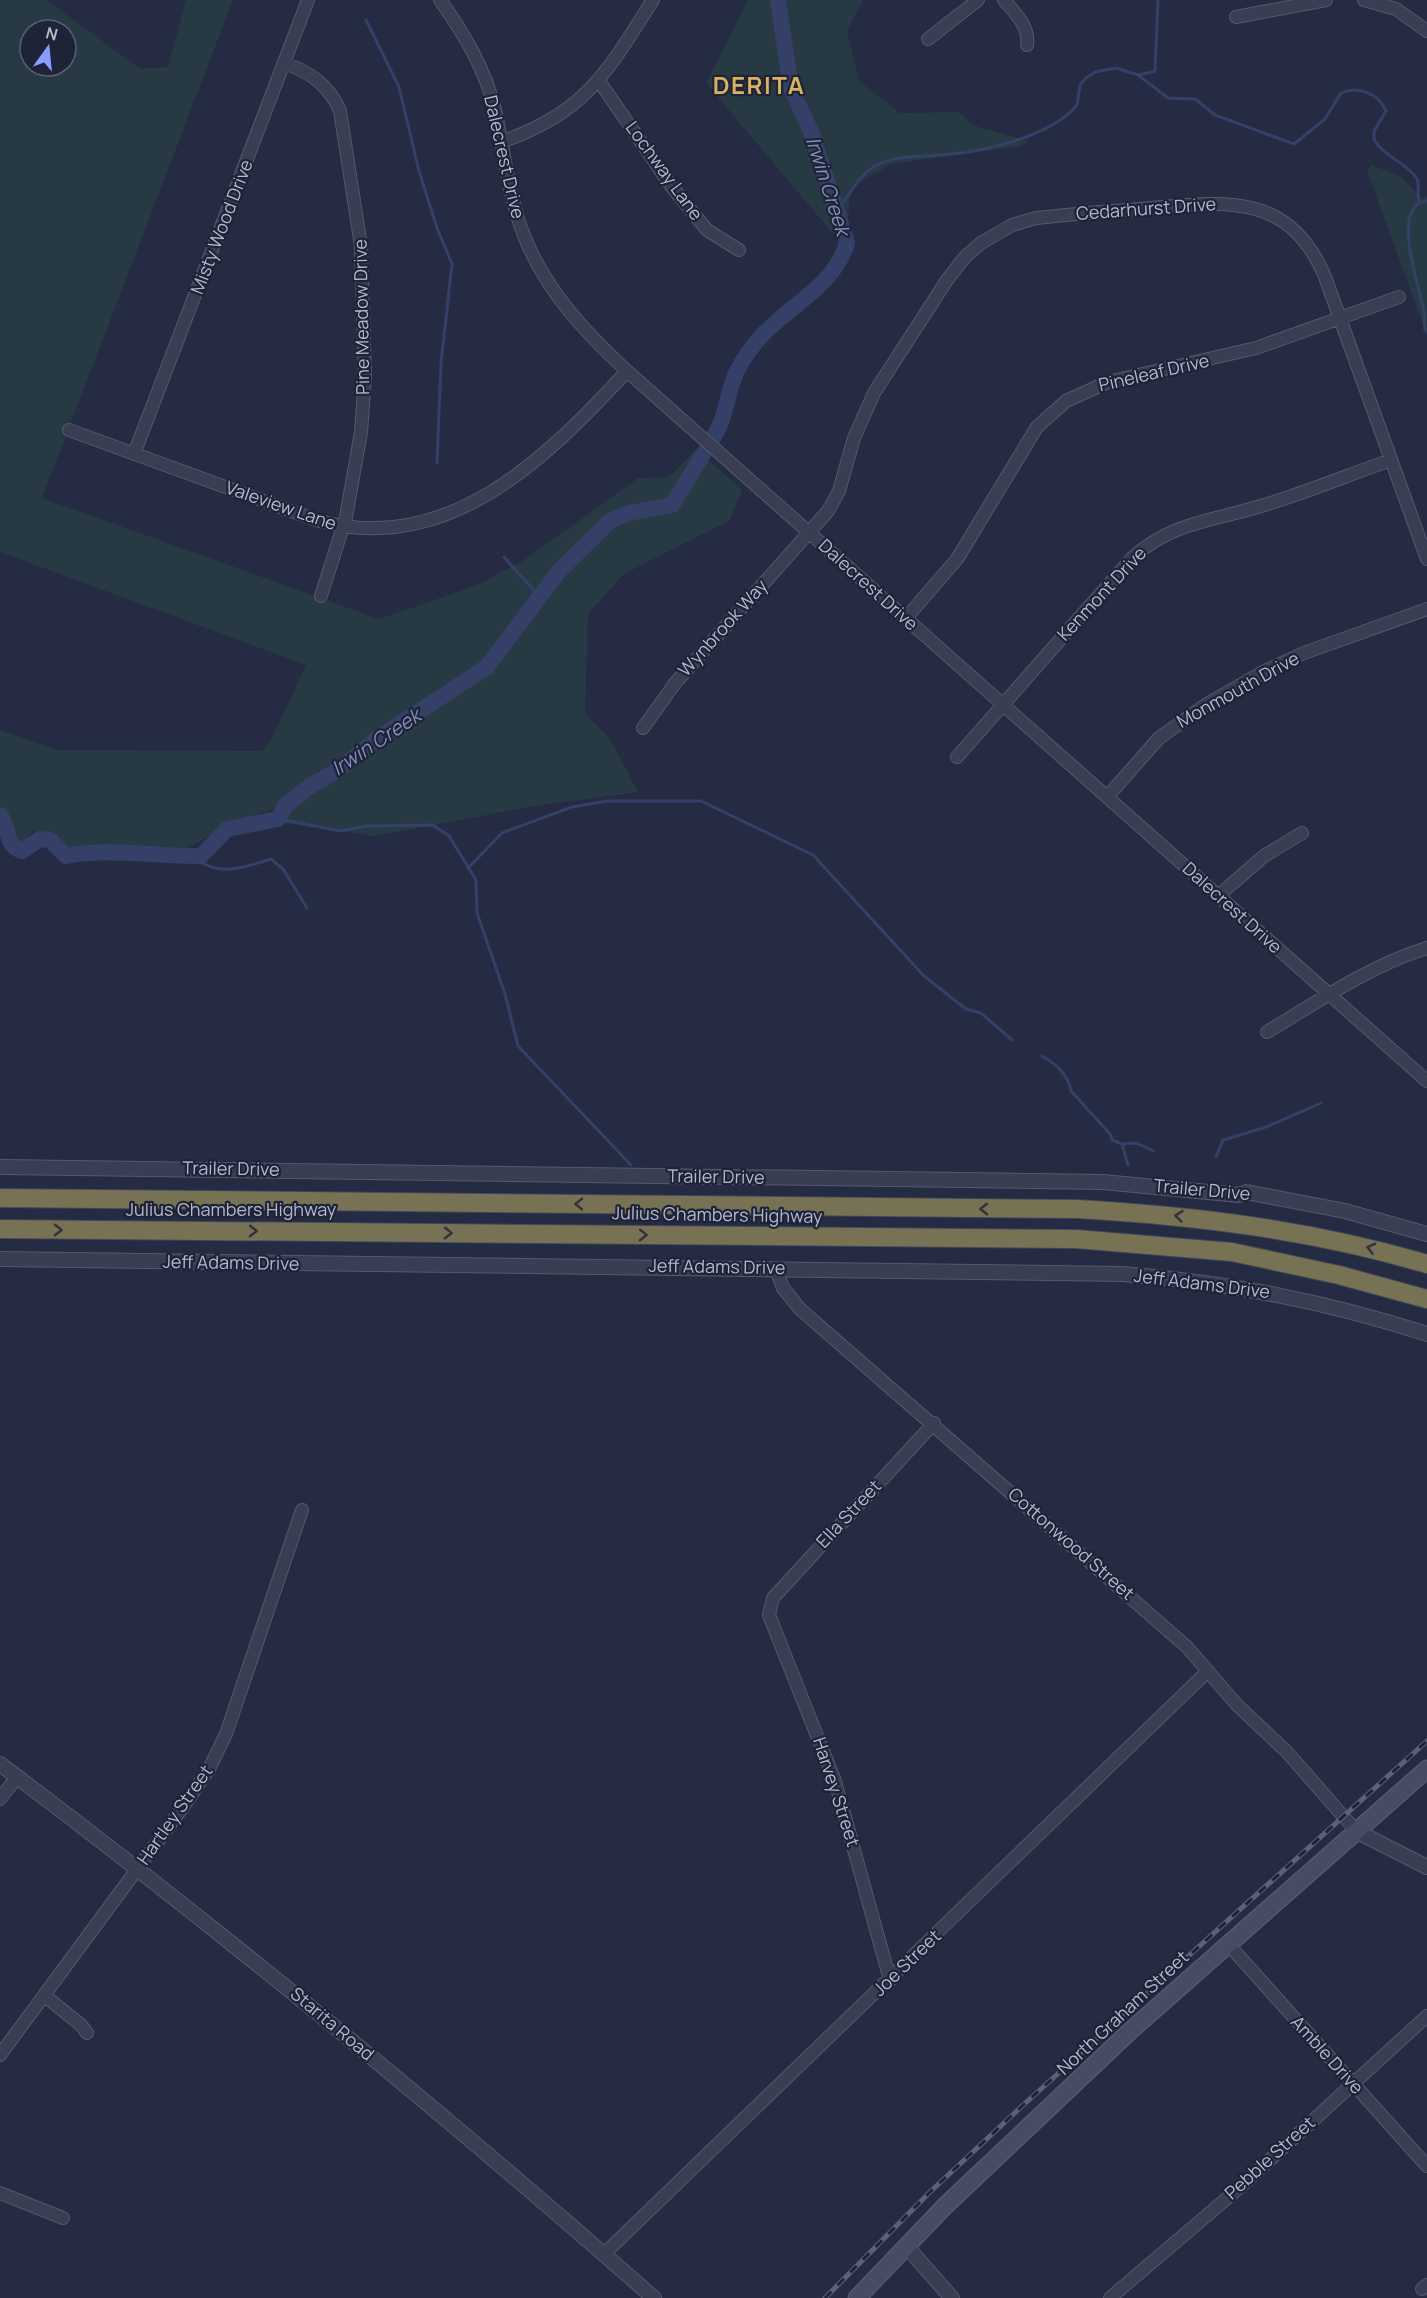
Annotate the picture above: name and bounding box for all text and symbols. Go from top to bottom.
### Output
north arrow [18,18,78,78]
text: N [43,21,60,46]
district label: DERITA [713,68,805,101]
street label: Dalecrest Drive [479,93,531,221]
street label: Lochway Lane [621,116,709,225]
water label: Irwin Creek [800,133,858,242]
street label: Misty Wood Drive [184,156,258,297]
street label: Cedarhurst Drive [1075,191,1217,225]
street label: Pine Meadow Drive [348,239,374,395]
street label: Pineleaf Drive [1096,348,1211,396]
street label: Valeview Lane [223,475,340,535]
street label: Dalecrest Drive [814,533,923,635]
street label: Kenmont Drive [1051,541,1151,646]
street label: Wynbrook Way [672,573,773,681]
street label: Monmouth Drive [1172,646,1303,733]
water label: Irwin Creek [326,700,428,781]
street label: Dalecrest Drive [1178,856,1287,958]
street label: Trailer Drive [182,1155,280,1181]
street label: Trailer Drive [667,1163,765,1189]
street label: Trailer Drive [1153,1173,1251,1205]
street label: Julius Chambers Highway [126,1197,337,1221]
one-way arrow [575,1198,584,1210]
street label: Julius Chambers Highway [612,1200,823,1228]
one-way arrow [980,1203,989,1215]
one-way arrow [1174,1210,1183,1223]
one-way arrow [54,1224,63,1236]
one-way arrow [249,1225,258,1237]
one-way arrow [444,1227,453,1239]
one-way arrow [639,1229,648,1242]
one-way arrow [1366,1243,1377,1255]
street label: Jeff Adams Drive [162,1249,300,1275]
street label: Jeff Adams Drive [648,1253,786,1279]
street label: Jeff Adams Drive [1133,1263,1272,1303]
street label: Ella Street [810,1474,886,1553]
street label: Cottonwood Street [1003,1482,1140,1605]
street label: Harvey Street [808,1734,866,1850]
street label: Hartley Street [131,1760,217,1869]
street label: Joe Street [867,1924,946,2001]
street label: North Graham Street [1051,1945,1193,2080]
street label: Starita Road [286,1981,380,2065]
street label: Amble Drive [1286,2010,1369,2099]
street label: Pebble Street [1219,2110,1320,2204]

